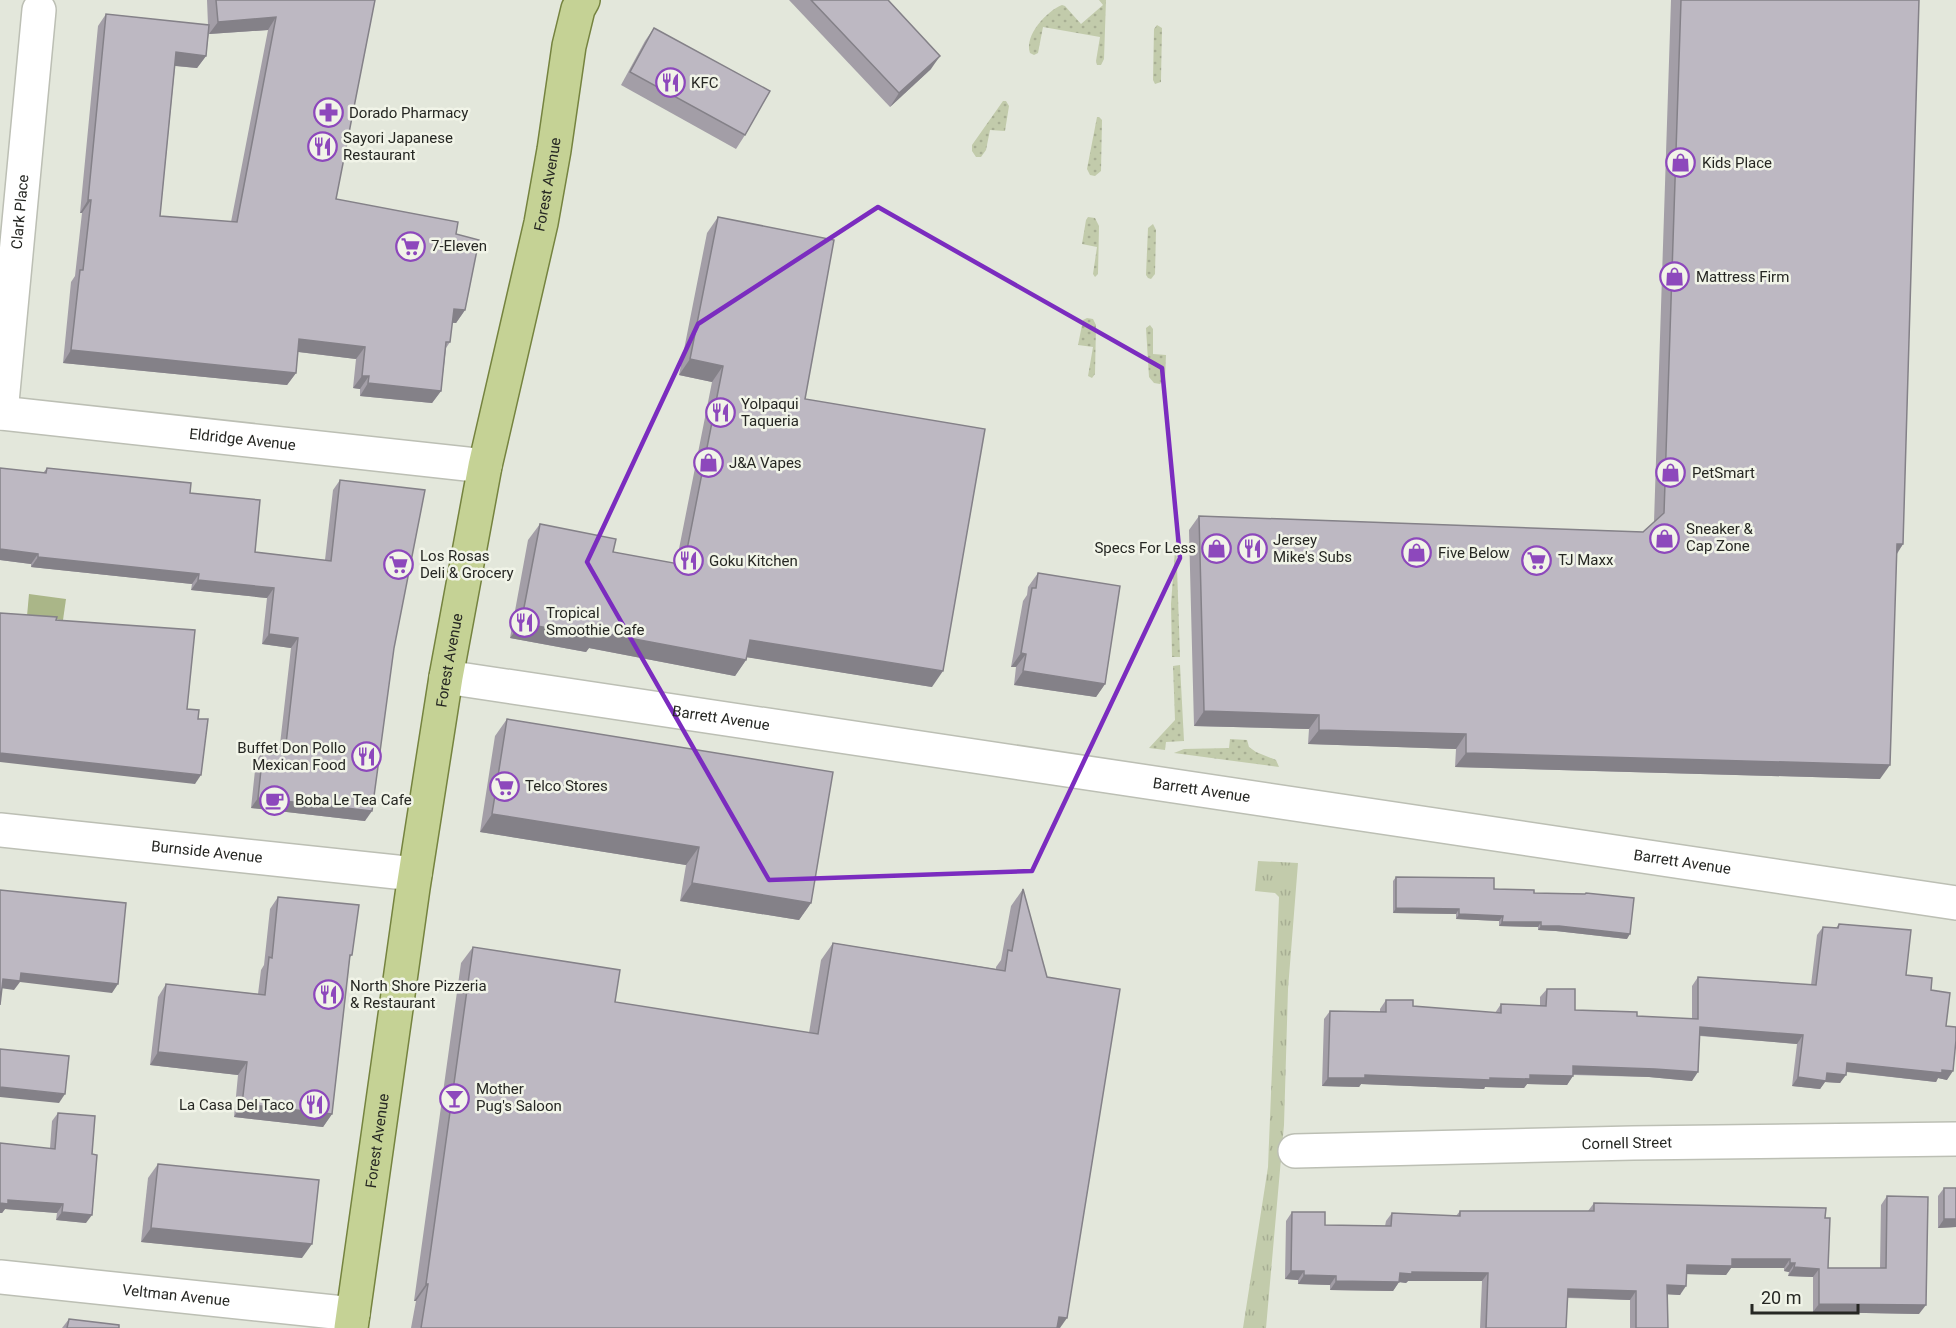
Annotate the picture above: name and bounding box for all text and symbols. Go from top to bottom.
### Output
restaurant icon: KFC [654,67,686,99]
place label: KFC [691,74,719,92]
pharmacy icon: Dorado Pharmacy [312,97,344,129]
place label: Dorado Pharmacy [349,104,468,122]
place label: Sayori Japanese Restaurant [343,129,453,164]
restaurant icon: Sayori Japanese Restaurant [306,131,338,163]
street label: Forest Avenue [530,136,565,233]
shop icon: Kids Place [1665,147,1697,179]
place label: Kids Place [1702,154,1772,172]
street label: Clark Place [7,174,32,250]
supermarket icon: 7-Eleven [394,230,426,262]
place label: 7-Eleven [431,237,487,255]
shop icon: Mattress Firm [1659,261,1691,293]
place label: Mattress Firm [1696,268,1789,286]
place label: Yolpaqui Taqueria [741,395,799,430]
restaurant icon: Yolpaqui Taqueria [704,397,736,429]
street label: Eldridge Avenue [188,425,297,454]
shop icon: J&A Vapes [692,447,724,479]
place label: J&A Vapes [729,454,802,472]
shop icon: PetSmart [1655,457,1687,489]
place label: PetSmart [1692,464,1755,482]
place label: Sneaker & Cap Zone [1686,520,1754,555]
shop icon: Sneaker & Cap Zone [1649,522,1681,554]
place label: Jersey Mike's Subs [1273,531,1352,566]
shop icon: Specs For Less [1201,532,1233,564]
restaurant icon: Jersey Mike's Subs [1236,533,1268,565]
shop icon: Five Below [1401,537,1433,569]
place label: Specs For Less [1094,539,1196,557]
place label: Five Below [1438,544,1510,562]
supermarket icon: TJ Maxx [1521,544,1553,576]
restaurant icon: Goku Kitchen [672,545,704,577]
place label: Los Rosas Deli & Grocery [420,547,514,582]
supermarket icon: Los Rosas Deli & Grocery [383,549,415,581]
place label: TJ Maxx [1558,551,1614,569]
place label: Goku Kitchen [709,552,798,570]
place label: Tropical Smoothie Cafe [546,604,645,639]
restaurant icon: Tropical Smoothie Cafe [509,606,541,638]
street label: Forest Avenue [432,612,467,709]
street label: Barrett Avenue [671,702,771,734]
place label: Buffet Don Pollo Mexican Food [237,739,346,774]
restaurant icon: Buffet Don Pollo Mexican Food [351,741,383,773]
supermarket icon: Telco Stores [488,770,520,802]
street label: Barrett Avenue [1152,774,1252,806]
place label: Telco Stores [525,777,608,795]
cafe icon: Boba Le Tea Cafe [258,784,290,816]
place label: Boba Le Tea Cafe [295,791,412,809]
street label: Burnside Avenue [150,837,263,867]
street label: Barrett Avenue [1632,846,1732,878]
place label: North Shore Pizzeria & Restaurant [350,977,487,1012]
restaurant icon: North Shore Pizzeria & Restaurant [313,979,345,1011]
place label: Mother Pug's Saloon [476,1080,562,1115]
bar icon: Mother Pug's Saloon [439,1082,471,1114]
restaurant icon: La Casa Del Taco [299,1089,331,1121]
street label: Forest Avenue [362,1092,393,1189]
place label: La Casa Del Taco [179,1096,294,1114]
street label: Cornell Street [1582,1134,1672,1153]
scale bar [1752,1277,1858,1315]
street label: Veltman Avenue [121,1281,231,1310]
text: 20 m [1761,1287,1801,1308]

